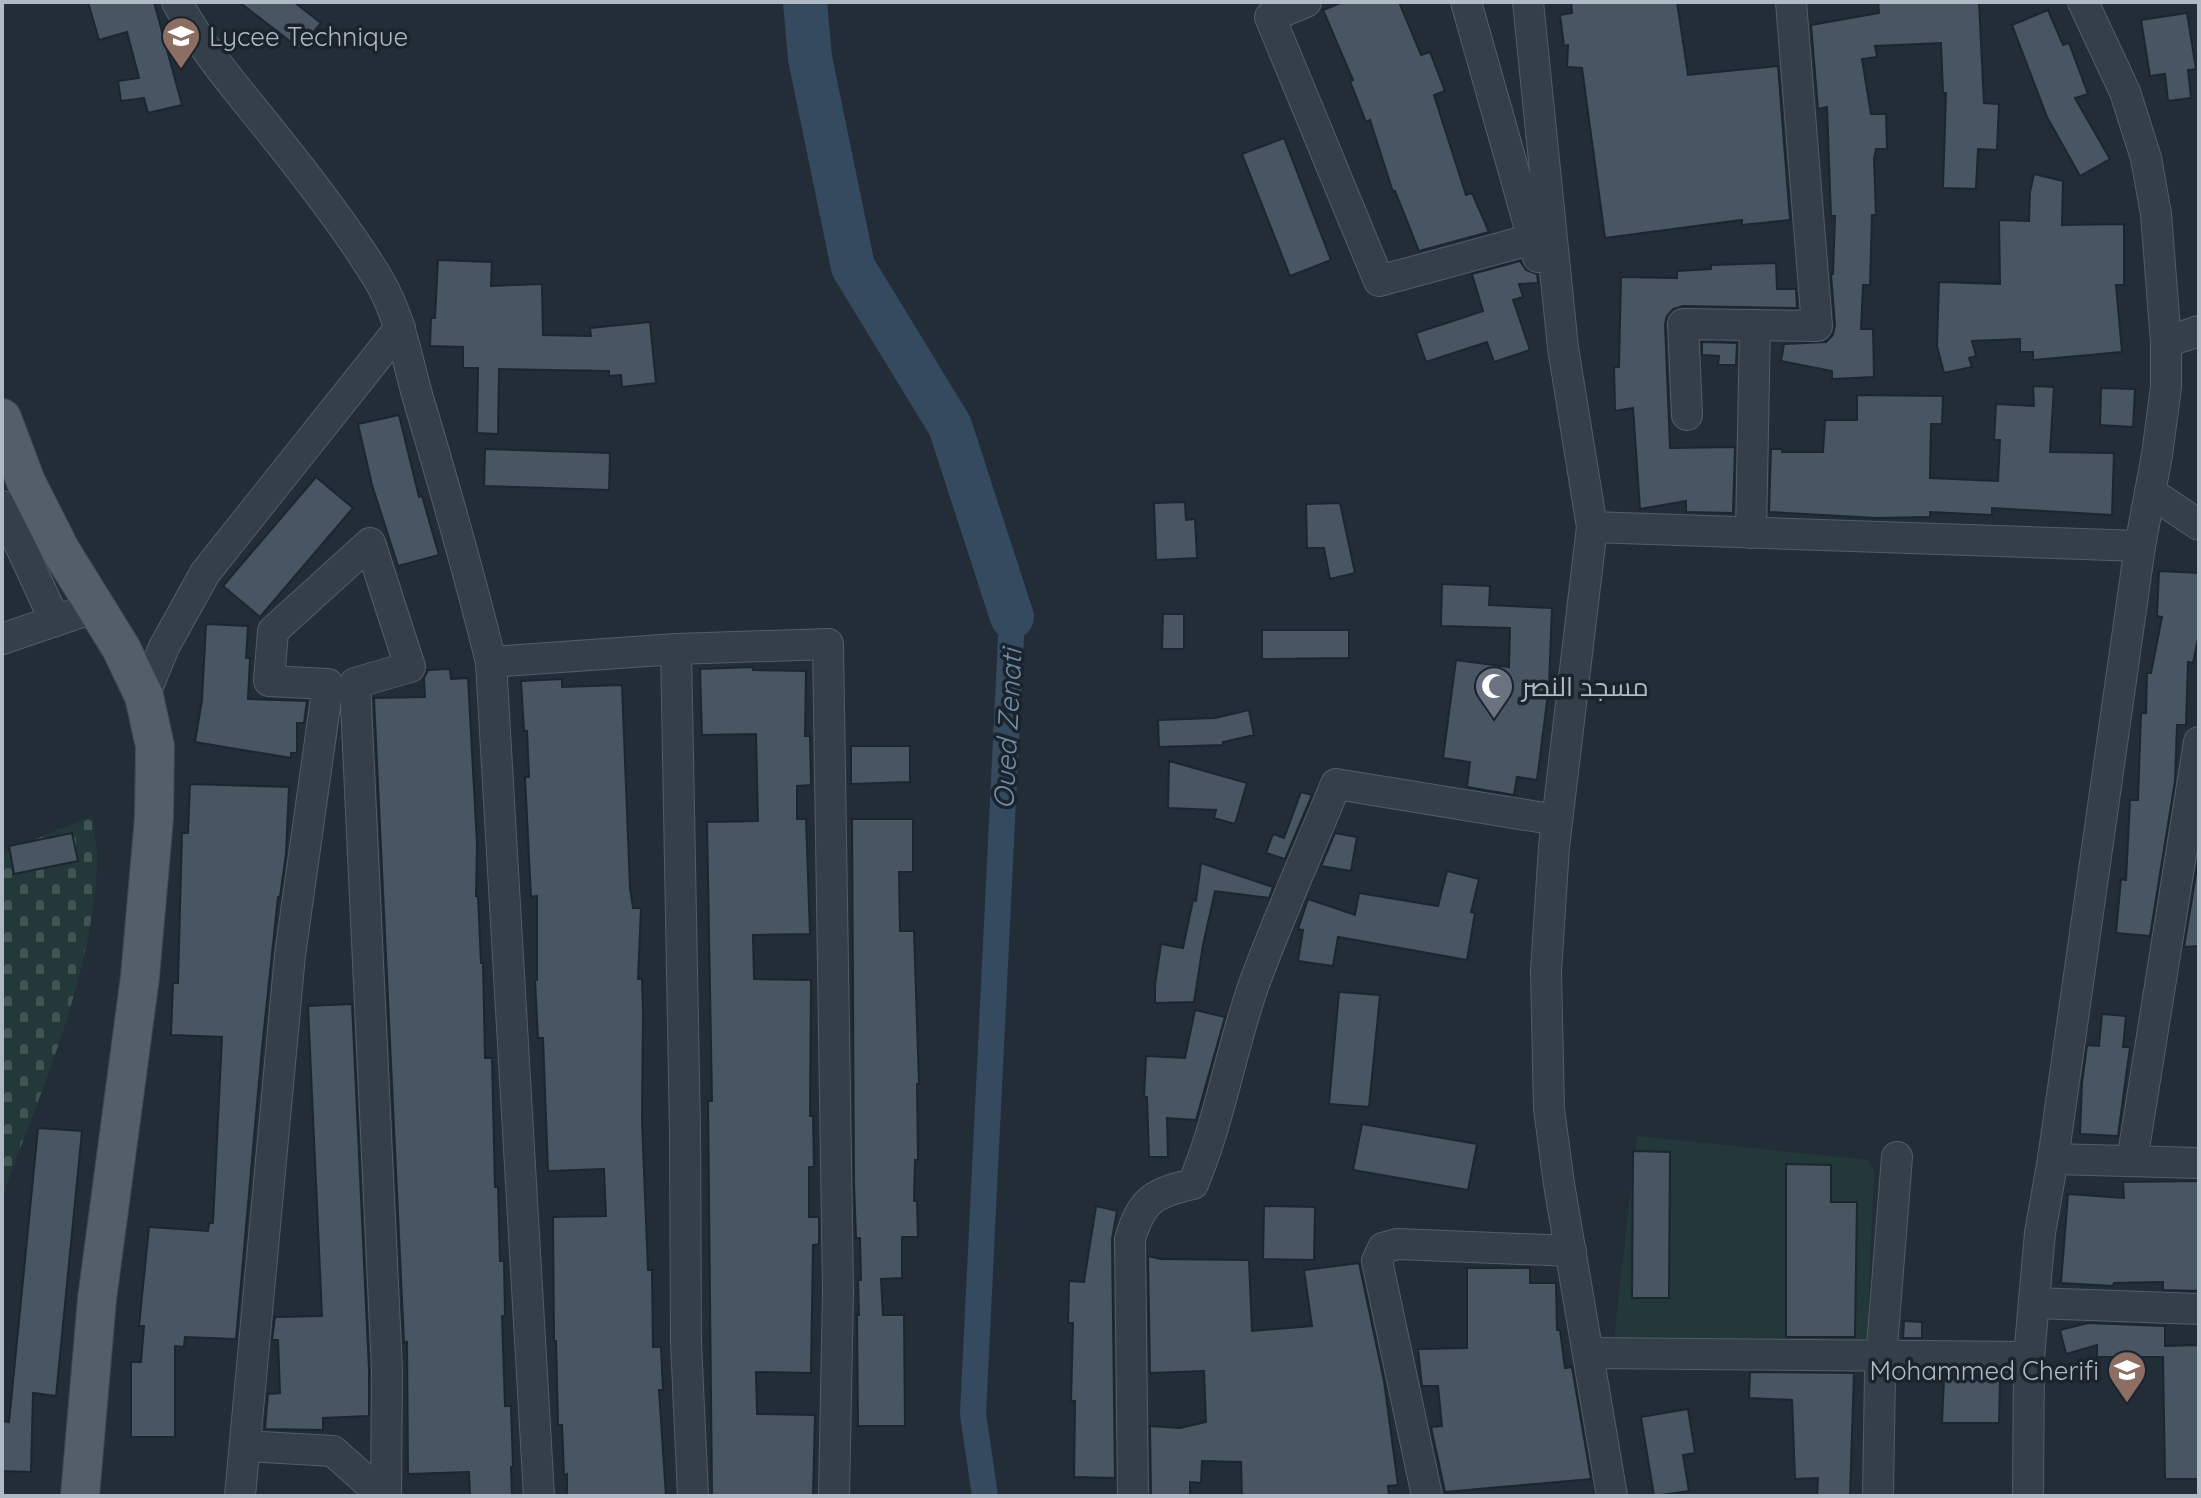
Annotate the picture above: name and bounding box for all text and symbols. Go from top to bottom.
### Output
school or university icon: Lycee Technique [160,15,202,70]
place label: Lycee Technique [209,20,408,53]
water label: Oued Zenati [985,645,1029,810]
mosque icon: مسجد النصر [1473,665,1515,720]
place label: مسجد النصر [1520,670,1649,703]
school or university icon: Mohammed Cherifi [2106,1349,2148,1404]
place label: Mohammed Cherifi [1869,1354,2099,1387]

